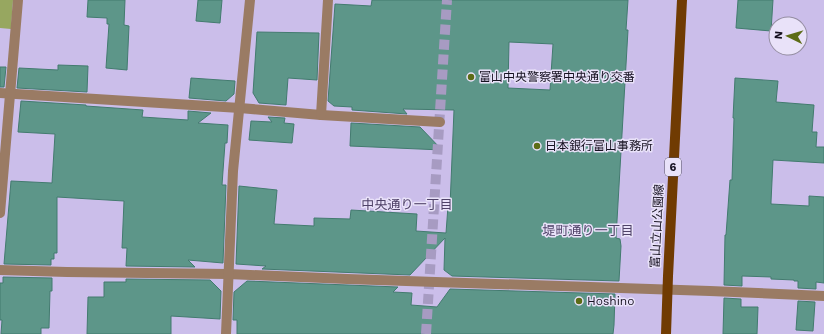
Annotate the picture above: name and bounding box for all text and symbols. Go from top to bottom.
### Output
north arrow [768,16,808,56]
text: N [772,31,785,40]
place label: 富山中央警察署中央通り交番 [479,70,635,84]
marker: 富山中央警察署中央通り交番 [466,72,476,82]
place label: 日本銀行富山事務所 [545,139,653,153]
marker: 日本銀行富山事務所 [532,141,542,151]
road number: 6 [665,158,681,176]
street label: 富山立山公園線 [648,184,666,268]
district label: 中央通り一丁目 [361,197,453,212]
district label: 堤町通り一丁目 [542,223,634,238]
place label: Hoshino [587,294,634,308]
marker: Hoshino [574,296,584,306]

